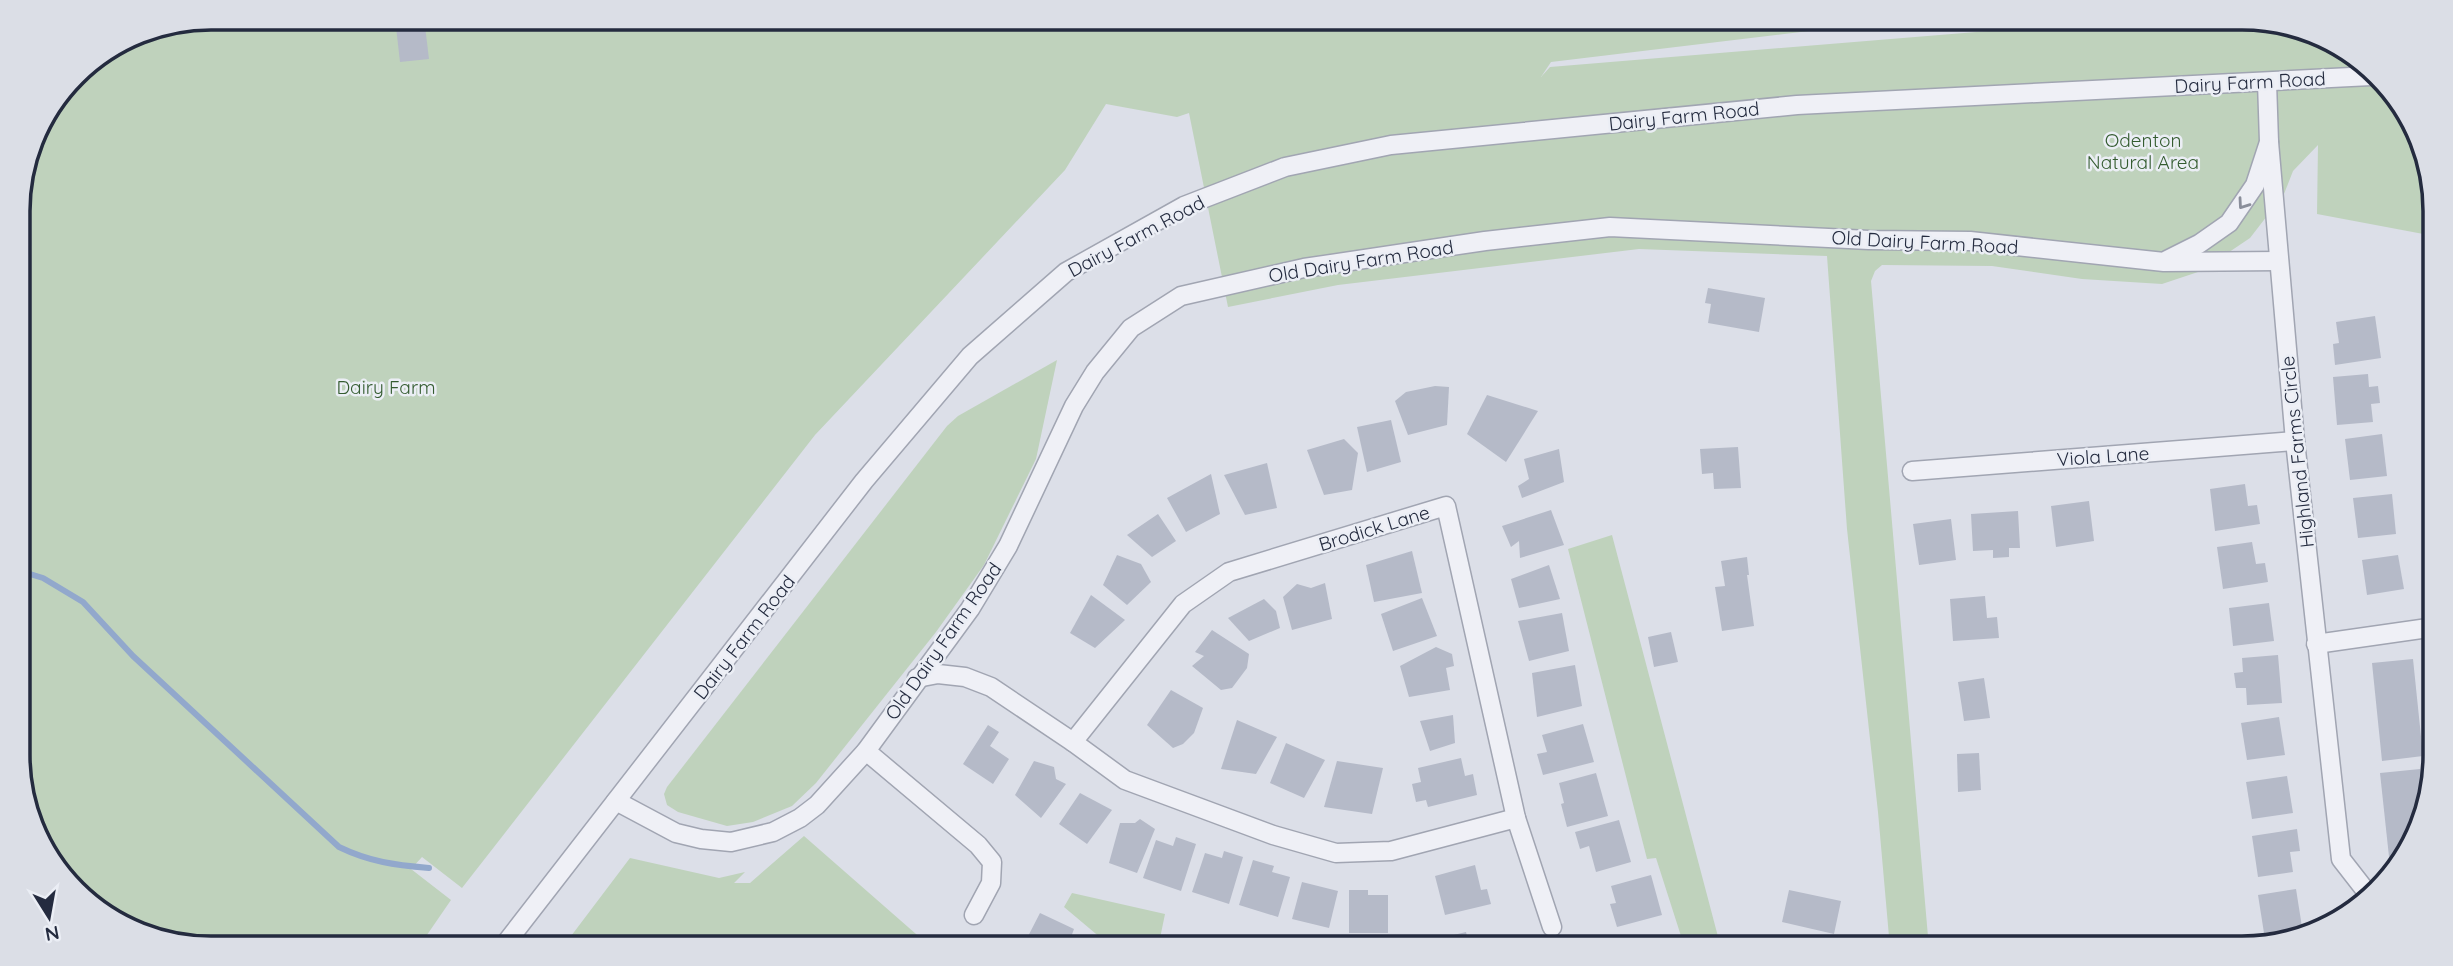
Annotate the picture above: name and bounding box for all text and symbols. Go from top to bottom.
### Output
street label: Dairy Farm Road [2174,66,2326,98]
street label: Dairy Farm Road [1607,96,1761,136]
park label: Odenton Natural Area [2087,128,2199,174]
street label: Dairy Farm Road [1064,190,1208,282]
one-way arrow [2239,196,2251,209]
street label: Old Dairy Farm Road [1831,225,2019,259]
street label: Old Dairy Farm Road [1267,235,1455,287]
street label: Highland Farms Circle [2275,355,2319,549]
park label: Dairy Farm [336,375,436,399]
street label: Viola Lane [2056,441,2150,471]
street label: Brodick Lane [1316,500,1432,556]
street label: Old Dairy Farm Road [880,558,1006,724]
street label: Dairy Farm Road [688,570,800,704]
north arrow [14,882,84,952]
text: N [43,921,61,947]

